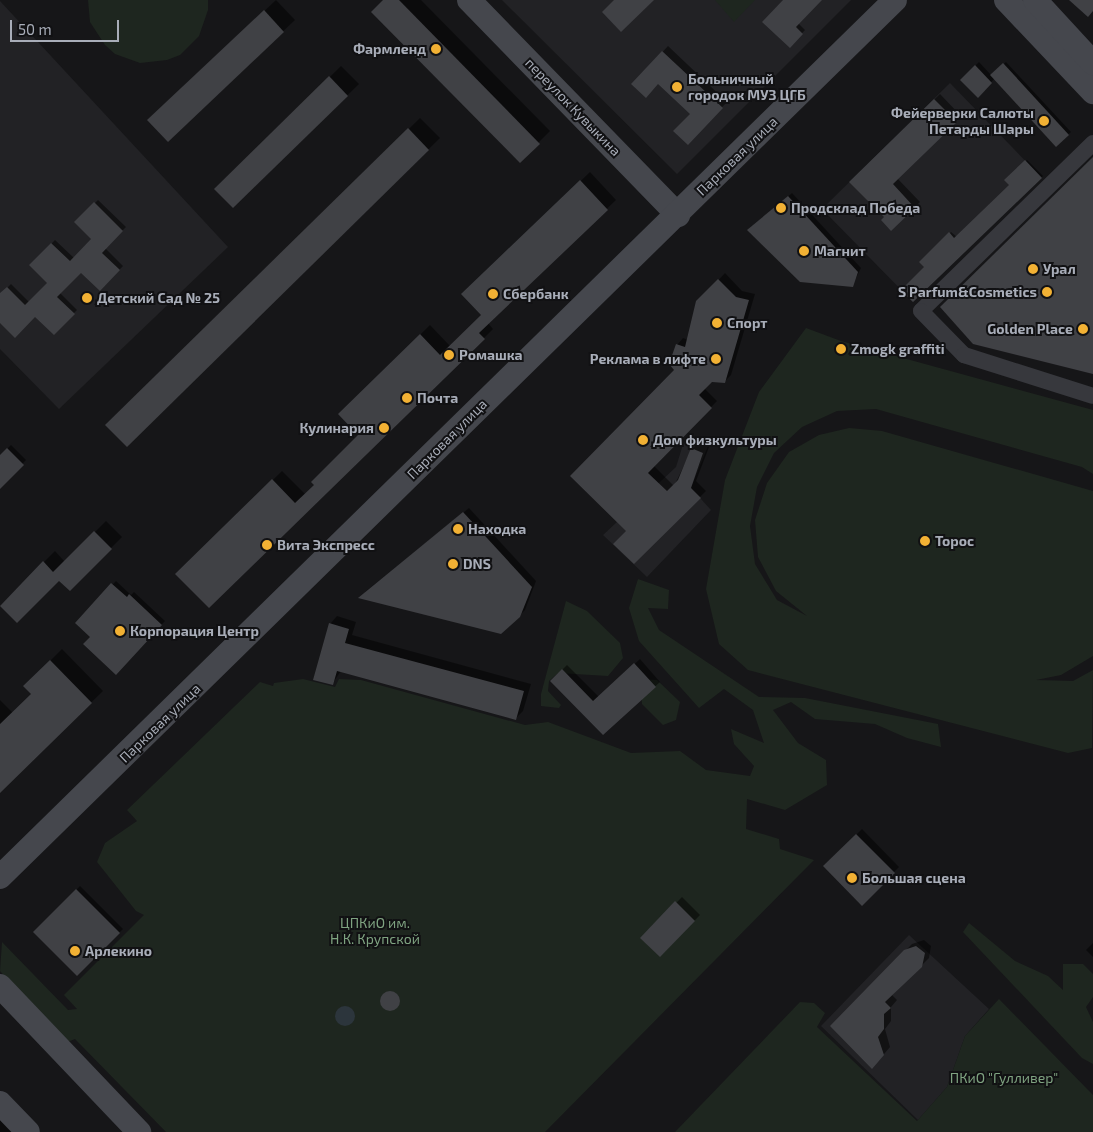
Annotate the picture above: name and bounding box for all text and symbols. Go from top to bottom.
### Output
scale bar [12,10,121,42]
text: 50 m [18,20,52,38]
place label: Фармленд [353,41,426,57]
marker: Фармленд [430,43,442,55]
street label: переулок Кувыкина [522,54,624,160]
place label: Больничный городок МУЗ ЦГБ [688,71,806,104]
marker: Больничный городок МУЗ ЦГБ [670,80,684,94]
place label: Фейерверки Салюты Петарды Шары [891,105,1034,138]
street label: Парковая улица [693,113,781,199]
marker: Фейерверки Салюты Петарды Шары [1038,115,1050,127]
place label: Продсклад Победа [791,200,920,216]
marker: Продсклад Победа [775,202,787,214]
place label: Магнит [814,243,866,259]
marker: Магнит [798,245,810,257]
place label: Урал [1043,261,1076,277]
marker: Урал [1027,263,1039,275]
place label: S Parfum&Cosmetics [898,284,1037,300]
place label: Сбербанк [503,286,569,302]
marker: S Parfum&Cosmetics [1041,286,1053,298]
marker: Сбербанк [487,288,499,300]
place label: Детский Сад № 25 [97,290,220,306]
marker: Детский Сад № 25 [81,292,93,304]
place label: Спорт [727,315,768,331]
marker: Спорт [711,317,723,329]
place label: Golden Place [987,321,1073,337]
marker: Golden Place [1077,323,1089,335]
place label: Zmogk graffiti [851,341,945,357]
marker: Zmogk graffiti [835,343,847,355]
place label: Ромашка [459,347,523,363]
marker: Ромашка [443,349,455,361]
place label: Реклама в лифте [590,351,706,367]
marker: Реклама в лифте [710,353,722,365]
place label: Почта [417,390,458,406]
marker: Почта [401,392,413,404]
street label: Парковая улица [404,396,490,482]
place label: Кулинария [300,420,374,436]
marker: Кулинария [378,422,390,434]
place label: Дом физкультуры [653,432,777,448]
marker: Дом физкультуры [637,434,649,446]
place label: Находка [468,521,526,537]
marker: Находка [452,523,464,535]
place label: Торос [935,533,974,549]
marker: Торос [919,535,931,547]
place label: Вита Экспресс [277,537,375,553]
marker: Вита Экспресс [261,539,273,551]
place label: DNS [463,556,491,572]
marker: DNS [447,558,459,570]
place label: Корпорация Центр [130,623,259,639]
marker: Корпорация Центр [114,625,126,637]
street label: Парковая улица [116,680,204,766]
place label: Большая сцена [862,870,966,886]
marker: Большая сцена [846,872,858,884]
park label: ЦПКиО им. Н.К. Крупской [330,915,420,948]
place label: Арлекино [85,943,152,959]
marker: Арлекино [69,945,81,957]
park label: ПКиО "Гулливер" [950,1070,1058,1086]

